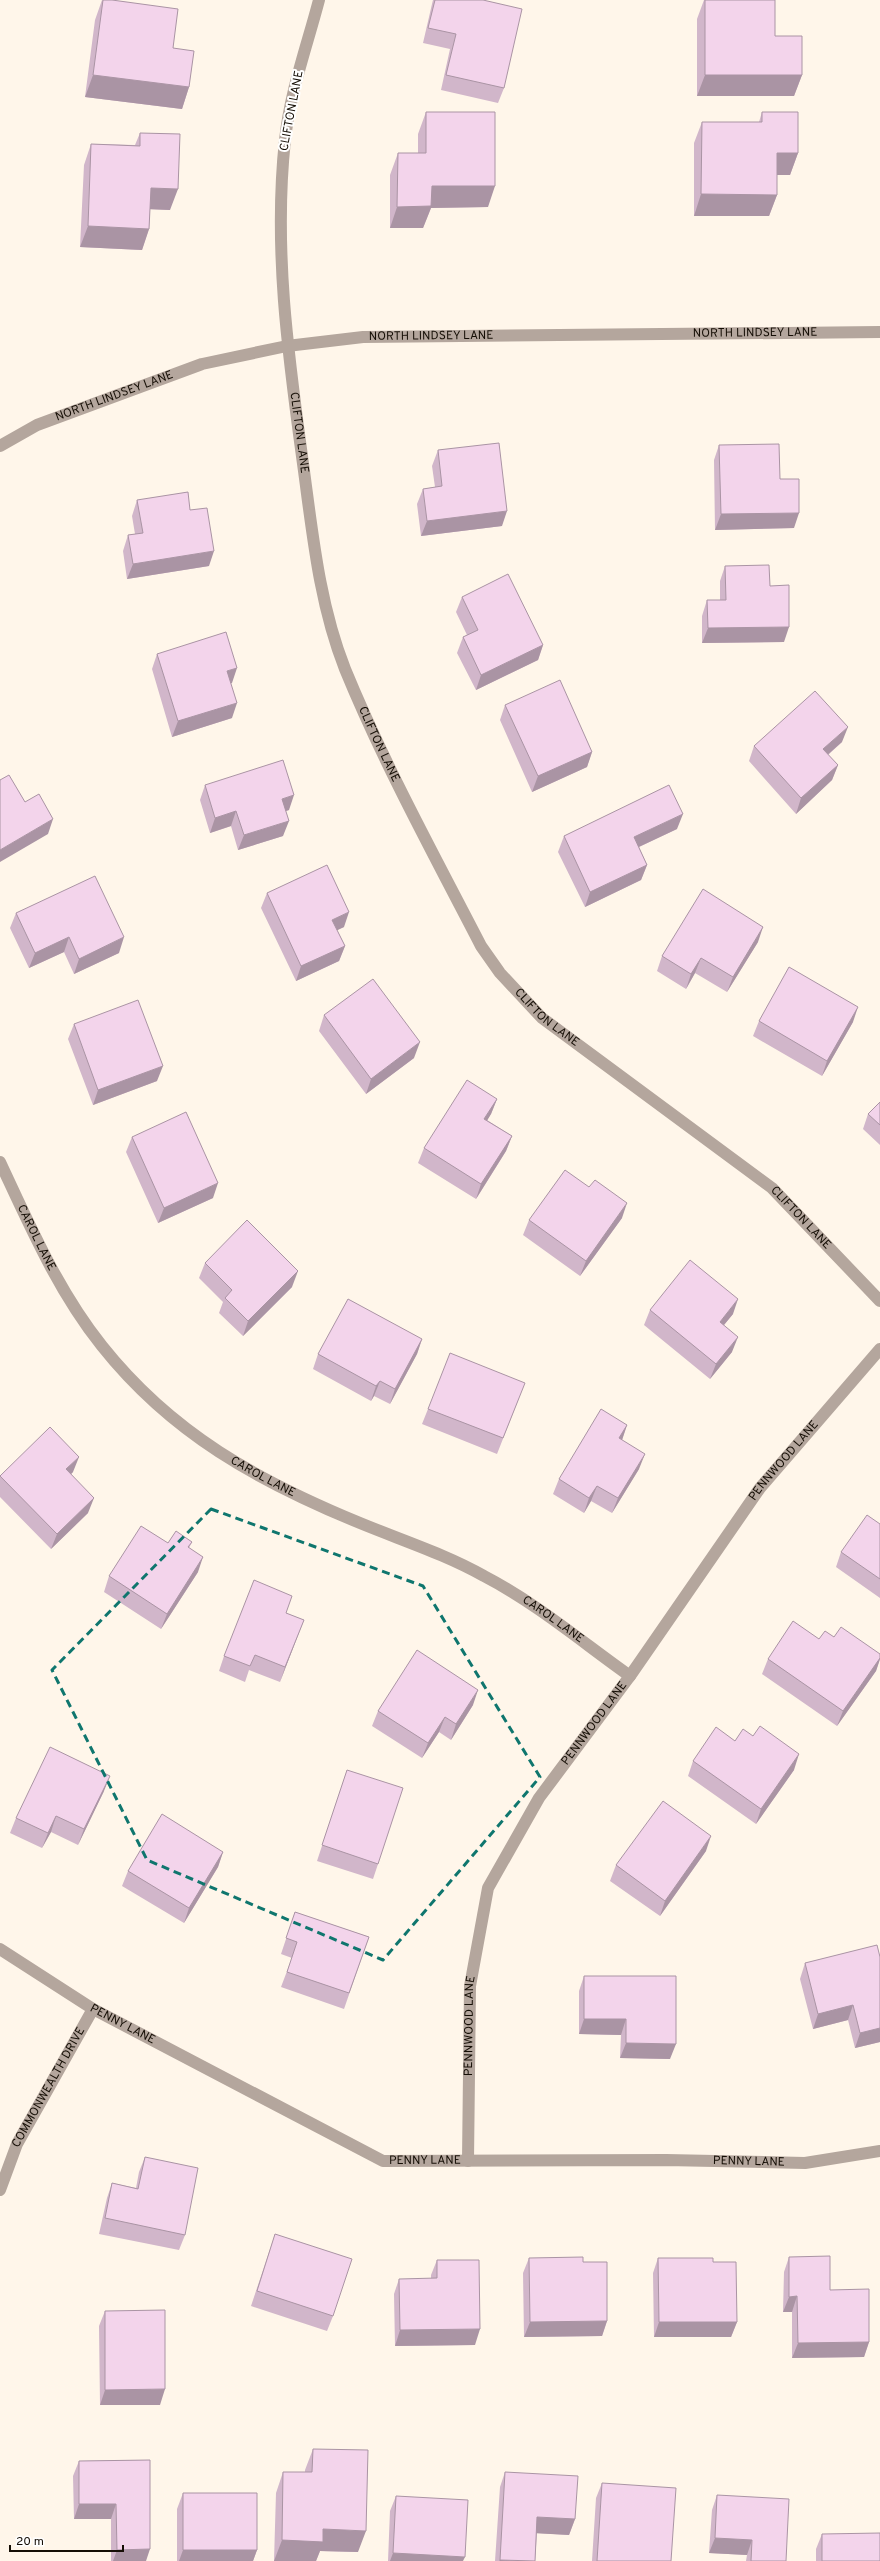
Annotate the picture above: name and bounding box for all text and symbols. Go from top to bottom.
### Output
street label: CLIFTON LANE [276,69,308,153]
street label: NORTH LINDSEY LANE [693,325,817,342]
street label: NORTH LINDSEY LANE [369,328,494,345]
street label: NORTH LINDSEY LANE [53,367,176,426]
street label: CLIFTON LANE [286,391,312,474]
street label: CLIFTON LANE [354,704,403,785]
street label: CLIFTON LANE [511,985,582,1051]
street label: CLIFTON LANE [767,1183,835,1253]
street label: CAROL LANE [13,1202,59,1274]
street label: PENNWOOD LANE [745,1417,823,1504]
street label: CAROL LANE [227,1453,298,1501]
street label: CAROL LANE [519,1592,587,1647]
street label: PENNWOOD LANE [558,1678,631,1769]
street label: PENNWOOD LANE [461,1974,480,2076]
street label: PENNY LANE [87,2001,158,2048]
street label: COMMONWEALTH DRIVE [9,2024,89,2151]
street label: PENNY LANE [389,2153,461,2169]
street label: PENNY LANE [713,2153,785,2171]
scale bar [10,2527,123,2553]
text: 20 m [16,2534,44,2550]

